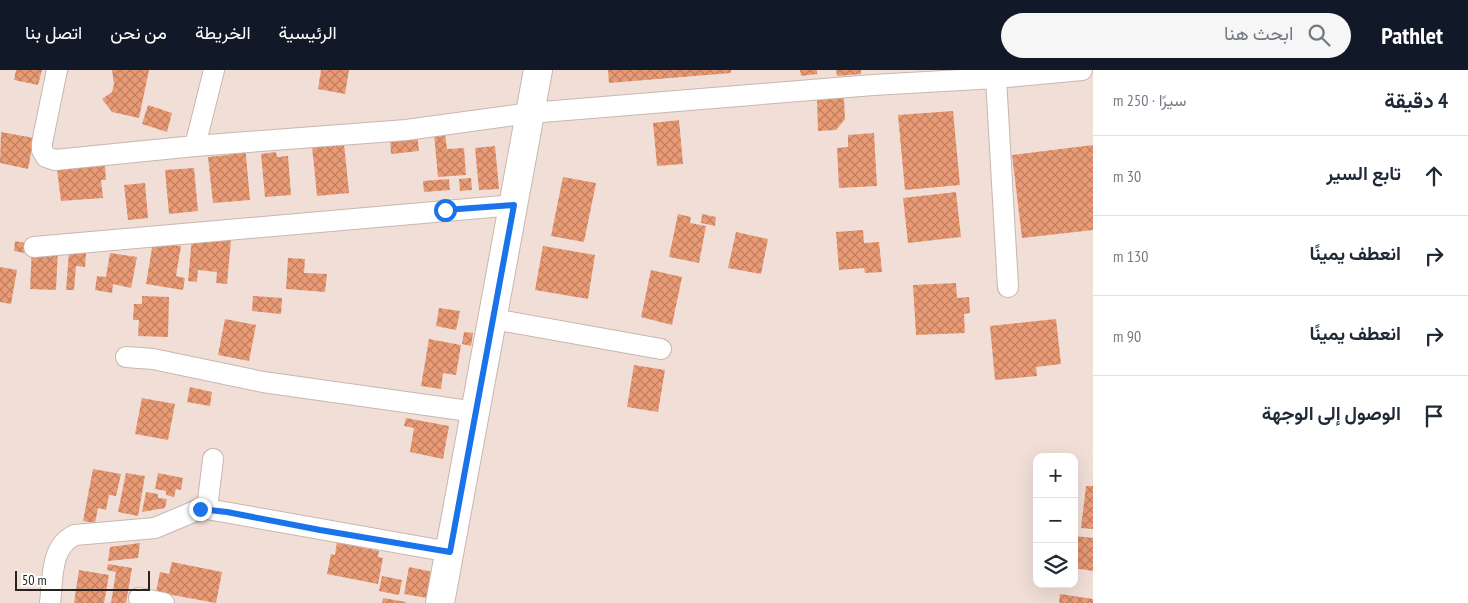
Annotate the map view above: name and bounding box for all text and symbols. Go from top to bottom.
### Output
search box [1001,13,1351,58]
text: Pathlet [1381,20,1443,51]
text: اتصل بنا [25,21,82,44]
text: من نحن [110,21,167,44]
text: الخريطة [195,21,251,44]
text: الرئيسية [279,21,337,44]
text: ابحث هنا [1224,21,1293,45]
icon: search [1305,21,1333,49]
text: 4 دقيقة [1384,87,1448,114]
text: سيرًا · 250 m [1113,90,1186,110]
text: تابع السير [1326,161,1401,185]
icon: ahead [1420,162,1448,190]
text: 30 m [1113,166,1141,186]
route start [434,199,457,222]
text: انعطف يمينًا [1310,241,1401,265]
icon: right [1420,242,1448,270]
text: 130 m [1113,246,1148,266]
text: انعطف يمينًا [1310,321,1401,345]
icon: right [1420,322,1448,350]
text: 90 m [1113,326,1141,346]
text: الوصول إلى الوجهة [1262,401,1401,425]
icon: arrive [1420,402,1448,430]
map controls [1033,453,1078,588]
button: + [1033,453,1078,498]
route end [189,498,212,521]
button: − [1033,498,1078,543]
button: layers [1033,543,1078,588]
scale bar [15,568,150,591]
text: 50 m [22,571,47,589]

